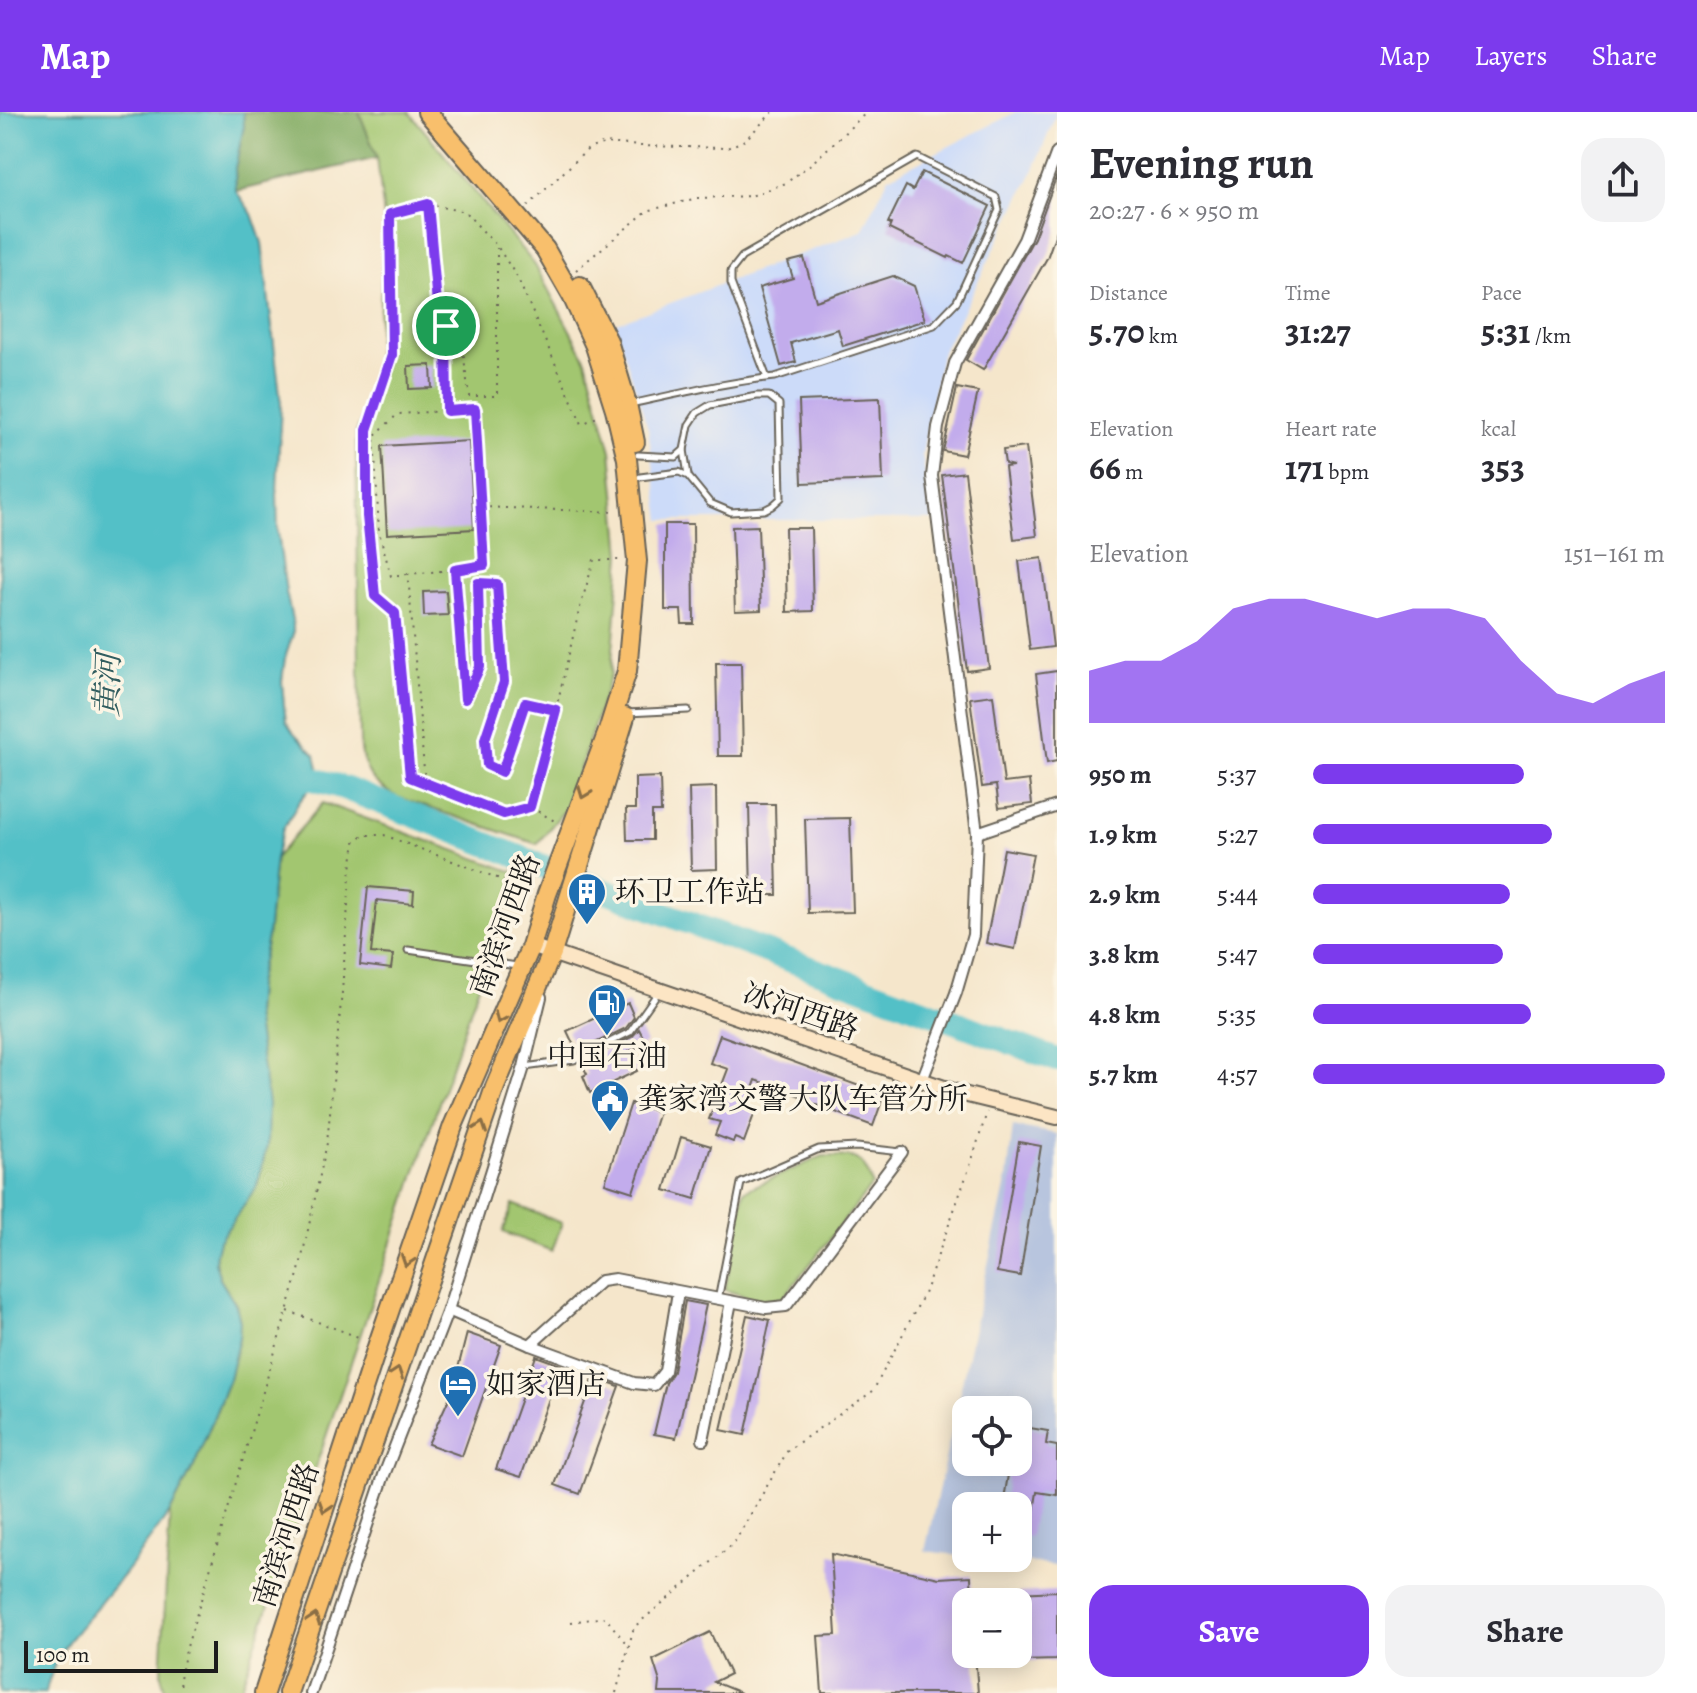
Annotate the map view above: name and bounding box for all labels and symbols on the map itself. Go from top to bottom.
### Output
pin [412,292,480,360]
water label: 黄河 [84,647,130,718]
one-way arrow [577,785,594,799]
street label: 南滨河西路 [461,848,549,1002]
building icon: 环卫工作站 [566,871,608,926]
place label: 环卫工作站 [615,872,765,912]
street label: 冰河西路 [738,973,864,1049]
fuel station icon: 中国石油 [586,982,628,1037]
one-way arrow [494,1010,510,1024]
place label: 中国石油 [547,1036,667,1076]
public building icon: 龚家湾交警大队车管分所 [589,1078,631,1133]
place label: 龚家湾交警大队车管分所 [638,1079,968,1119]
one-way arrow [471,1121,487,1135]
one-way arrow [400,1253,417,1267]
hotel icon: 如家酒店 [437,1363,479,1418]
place label: 如家酒店 [486,1364,606,1404]
one-way arrow [388,1367,404,1381]
street label: 南滨河西路 [244,1457,328,1613]
one-way arrow [318,1499,334,1513]
one-way arrow [304,1613,320,1627]
scale bar [24,1637,218,1673]

